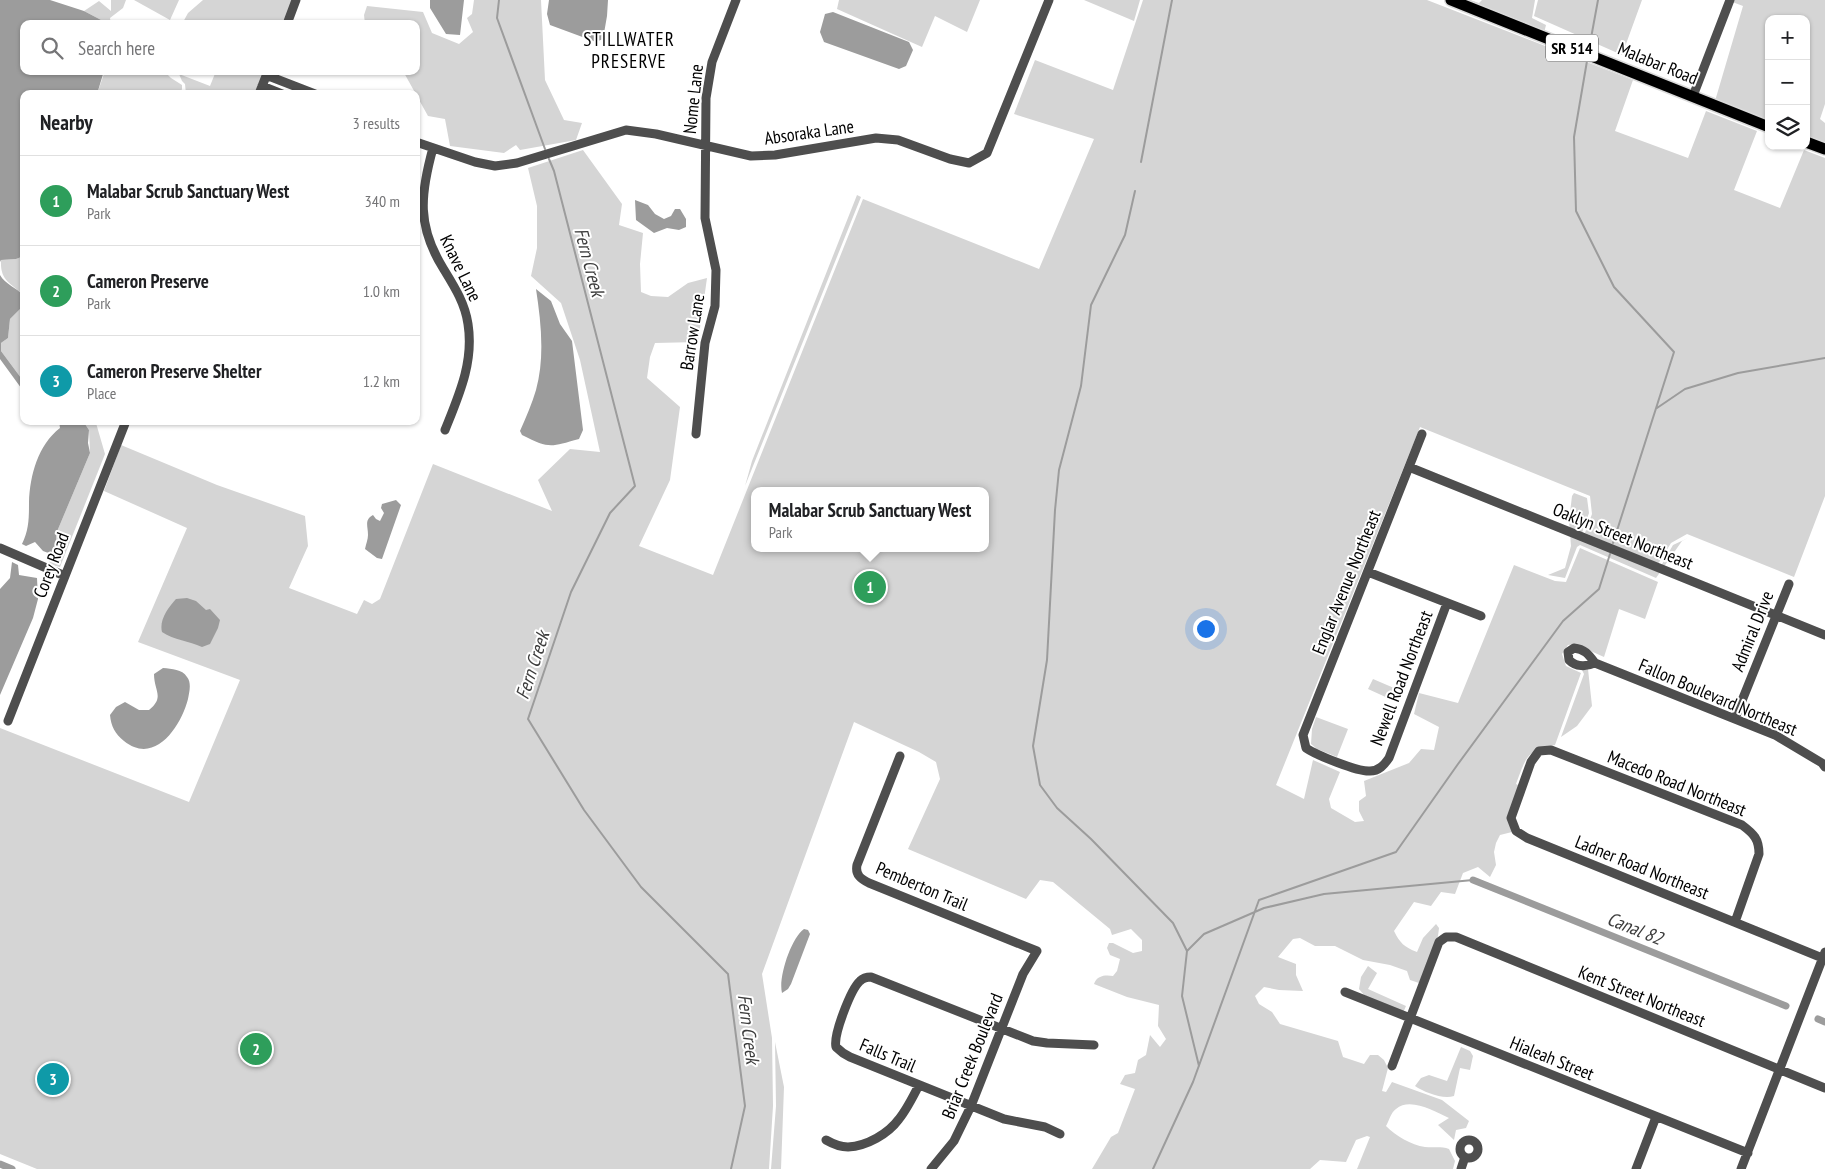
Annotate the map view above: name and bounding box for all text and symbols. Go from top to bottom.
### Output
map controls [1765,15,1810,150]
button: + [1765,15,1810,60]
search box [20,20,420,75]
district label: STILLWATER PRESERVE [583,27,675,73]
icon: search [38,34,66,62]
road number: SR 514 [1546,34,1598,62]
text: Search here [78,36,155,60]
street label: Malabar Road [1615,37,1701,89]
button: − [1765,60,1810,105]
street label: Nome Lane [678,63,708,135]
button: layers [1765,105,1810,150]
text: Nearby [40,109,93,136]
text: 3 results [353,113,400,133]
street label: Absoraka Lane [763,114,855,150]
text: Malabar Scrub Sanctuary West [87,179,289,203]
text: 1 [52,191,60,211]
text: 340 m [365,191,400,211]
text: Park [87,203,111,223]
water label: Fern Creek [569,225,611,301]
street label: Knave Lane [435,231,487,305]
text: Cameron Preserve [87,269,209,293]
text: 2 [52,281,60,301]
text: 1.0 km [363,281,400,301]
street label: Barrow Lane [675,292,709,372]
text: Park [87,293,111,313]
text: Cameron Preserve Shelter [87,359,262,383]
text: 3 [52,371,60,391]
text: 1.2 km [363,371,400,391]
text: Place [87,383,116,403]
popup [751,487,989,552]
street label: Oaklyn Street Northeast [1550,497,1697,575]
text: Malabar Scrub Sanctuary West [769,498,971,522]
street label: Englar Avenue Northeast [1307,506,1385,658]
text: Park [769,522,793,542]
street label: Corey Road [28,529,74,601]
pin: 1 [854,568,886,606]
street label: Admiral Drive [1725,587,1779,675]
street label: Newell Road Northeast [1365,607,1437,749]
your location [1193,616,1219,642]
water label: Fern Creek [510,626,555,702]
street label: Fallon Boulevard Northeast [1635,653,1801,741]
street label: Macedo Road Northeast [1604,745,1750,821]
street label: Ladner Road Northeast [1572,830,1712,904]
street label: Pemberton Trail [872,856,972,916]
water label: Canal 82 [1604,906,1668,950]
street label: Kent Street Northeast [1575,960,1709,1032]
street label: Briar Creek Boulevard [936,990,1008,1122]
water label: Fern Creek [733,993,765,1068]
pin: 2 [240,1030,272,1068]
street label: Hialeah Street [1507,1031,1597,1085]
street label: Falls Trail [856,1033,920,1077]
pin: 3 [37,1060,69,1098]

